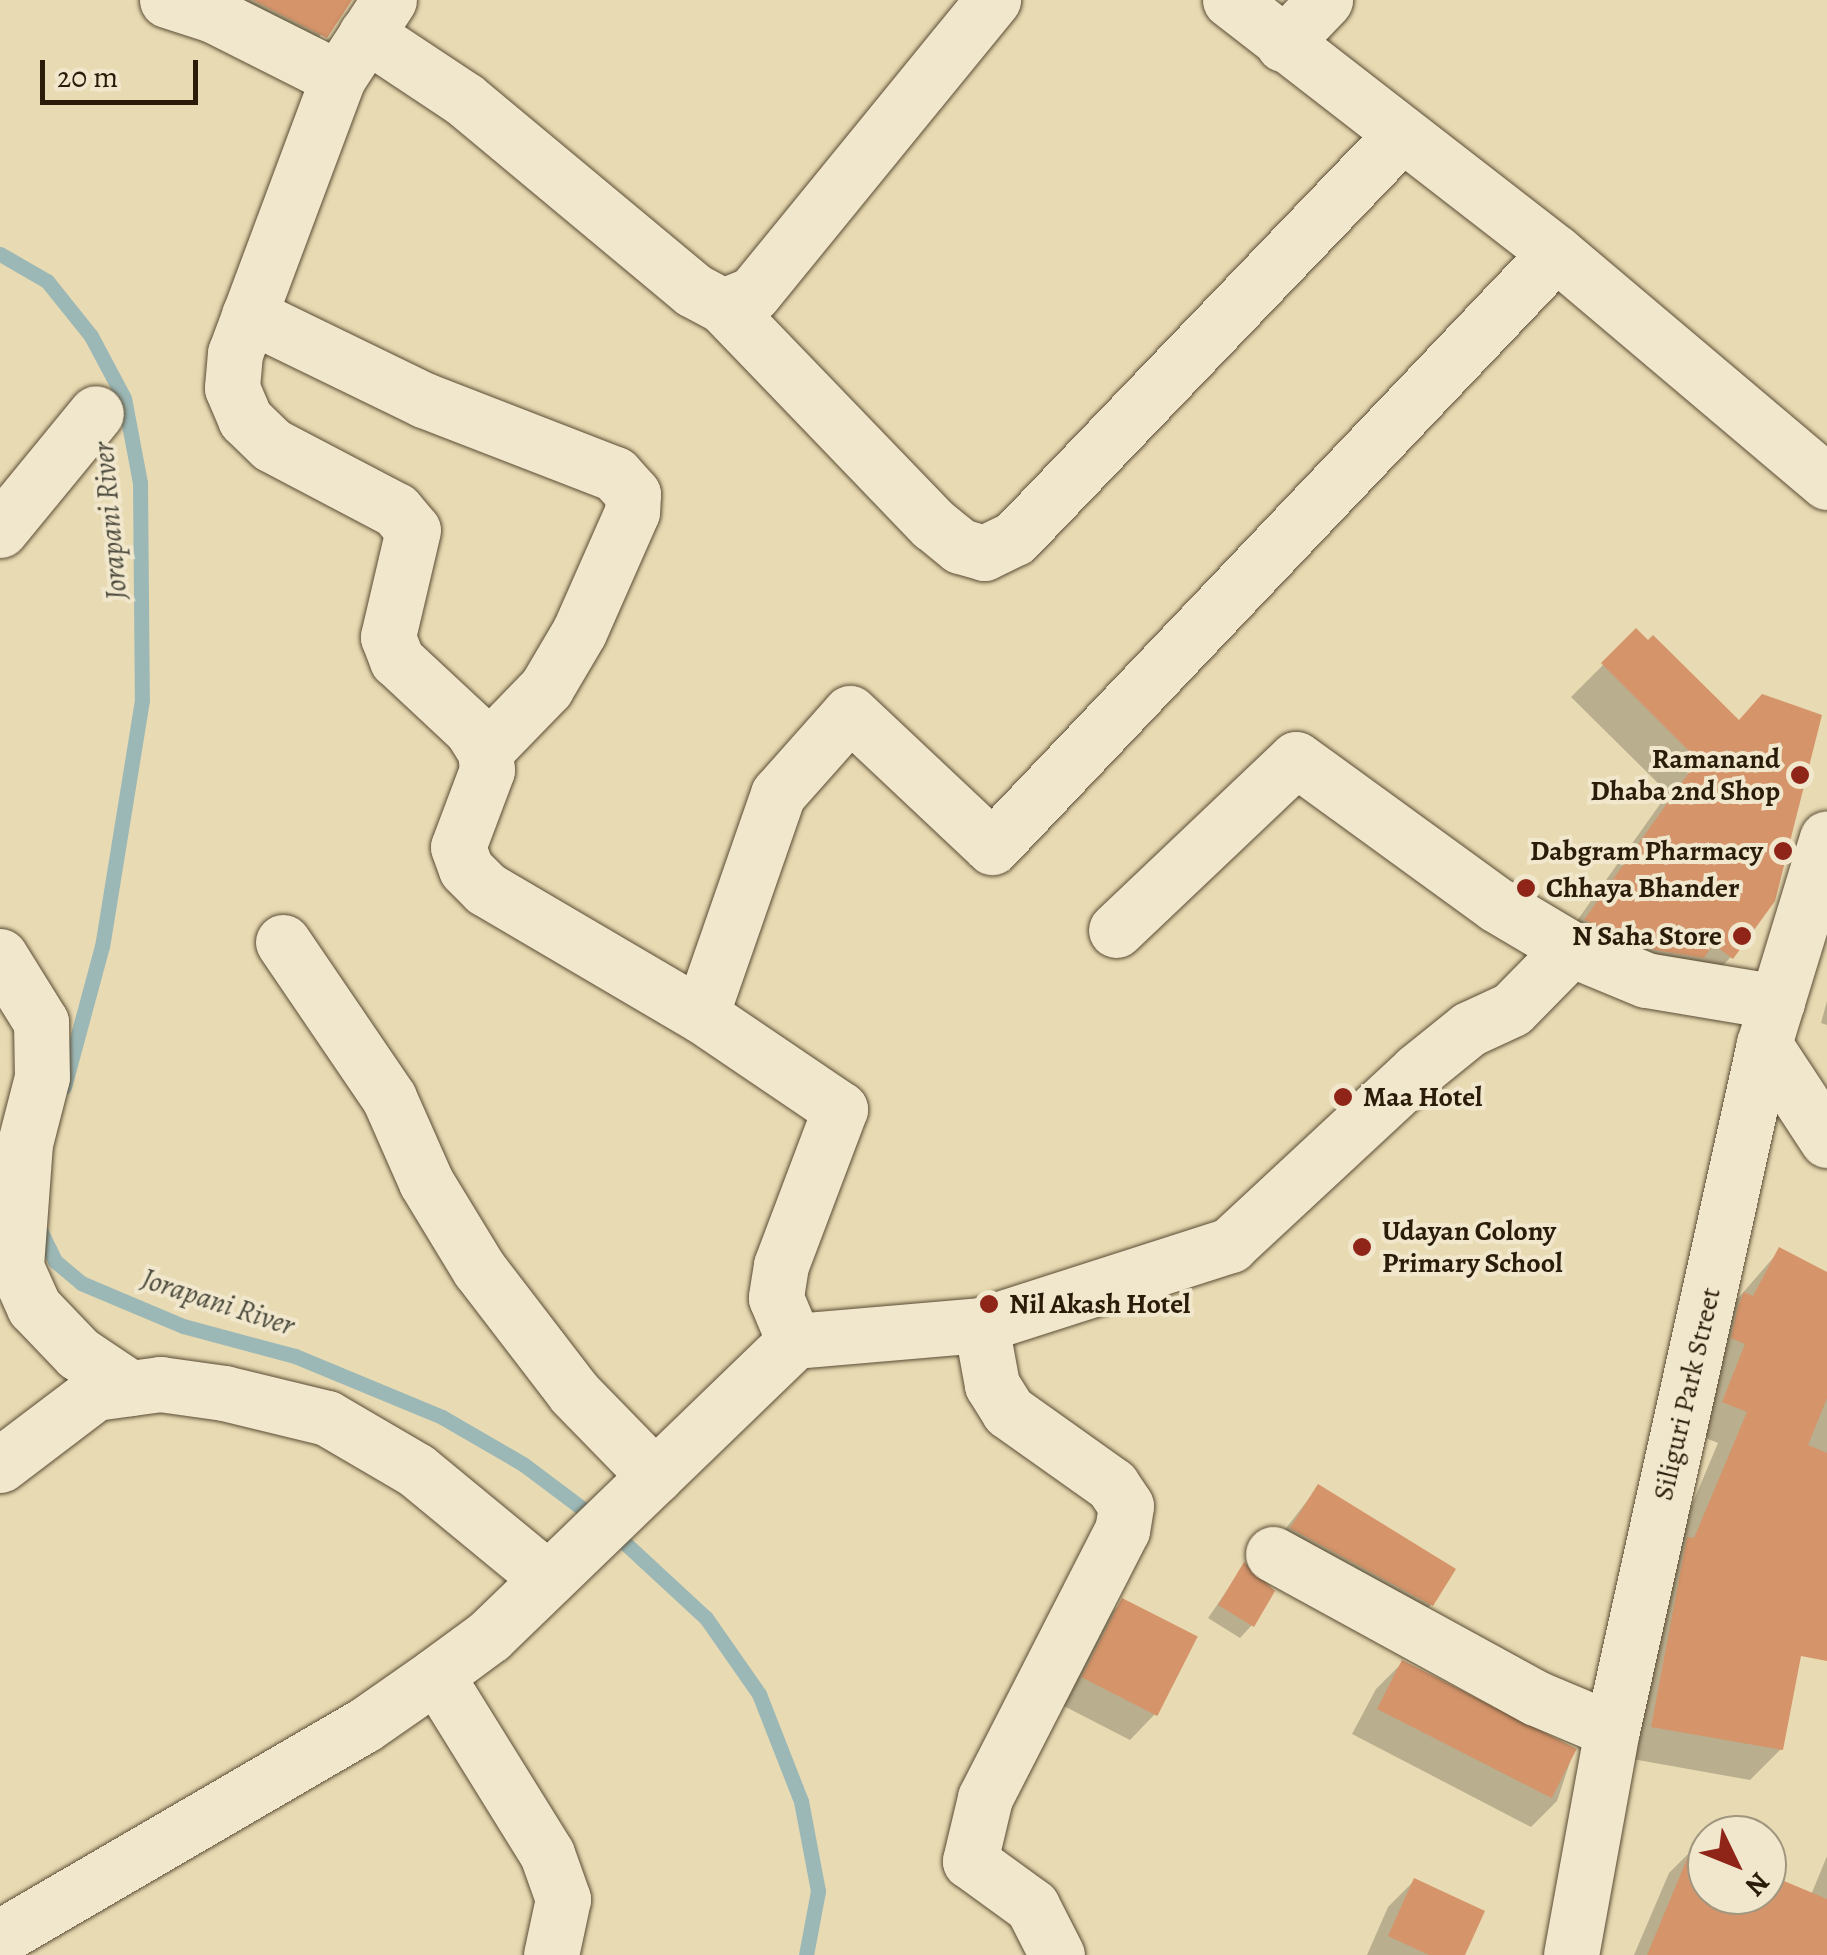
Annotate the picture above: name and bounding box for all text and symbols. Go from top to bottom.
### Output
scale bar [45,40,202,102]
text: 20 m [57,57,118,97]
water label: Jorapani River [85,441,135,601]
place label: Ramanand Dhaba 2nd Shop [1590,742,1780,808]
marker: Ramanand Dhaba 2nd Shop [1789,764,1811,786]
place label: Dabgram Pharmacy [1530,834,1763,868]
marker: Dabgram Pharmacy [1772,840,1794,862]
place label: Chhaya Bhander [1546,871,1739,905]
marker: Chhaya Bhander [1515,877,1537,899]
place label: N Saha Store [1572,919,1722,953]
marker: N Saha Store [1731,925,1753,947]
place label: Maa Hotel [1363,1080,1482,1114]
marker: Maa Hotel [1332,1086,1354,1108]
place label: Udayan Colony Primary School [1382,1214,1563,1280]
marker: Udayan Colony Primary School [1351,1236,1373,1258]
water label: Jorapani River [137,1260,299,1344]
street label: Siliguri Park Street [1646,1284,1728,1504]
place label: Nil Akash Hotel [1009,1287,1190,1321]
marker: Nil Akash Hotel [978,1293,1000,1315]
north arrow [1687,1815,1787,1915]
text: N [1737,1864,1778,1905]

